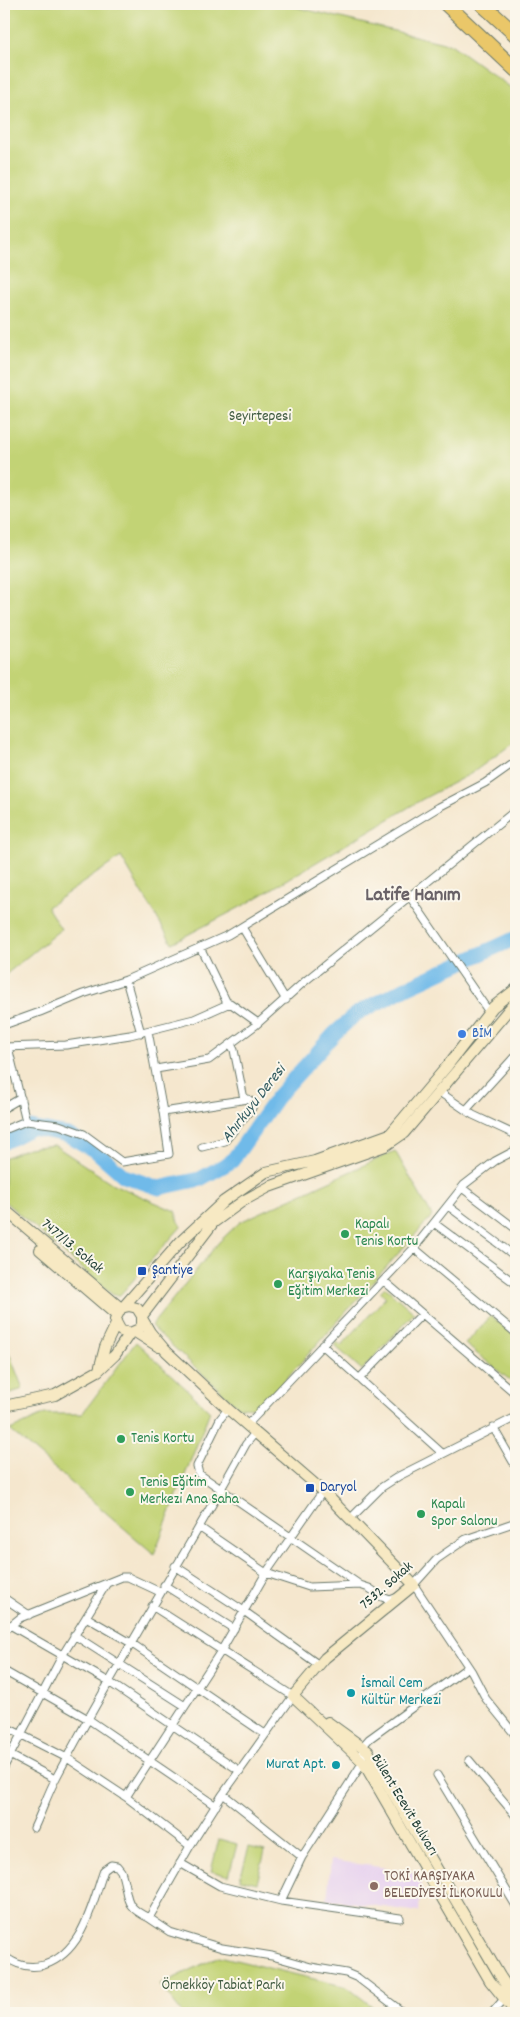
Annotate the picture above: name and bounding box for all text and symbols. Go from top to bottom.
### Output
park label: Seyirtepesi [229,406,291,428]
district label: Latife Hanım [365,882,461,910]
place label: BİM [472,1023,492,1045]
marker: BİM [456,1028,468,1040]
water label: Ahırkuyu Deresi [216,1058,294,1148]
street label: 7477/13. Sokak [36,1214,108,1280]
place label: Kapalı Tenis Kortu [355,1214,418,1253]
marker: Kapalı Tenis Kortu [339,1228,351,1240]
place label: Şantiye [152,1260,193,1282]
place label: Karşıyaka Tenis Eğitim Merkezi [288,1264,375,1303]
marker: Şantiye [136,1265,148,1277]
marker: Karşıyaka Tenis Eğitim Merkezi [272,1278,284,1290]
place label: Tenis Kortu [131,1428,194,1450]
marker: Tenis Kortu [115,1433,127,1445]
place label: Tenis Eğitim Merkezi Ana Saha [140,1472,240,1511]
place label: Daryol [320,1477,357,1499]
marker: Daryol [304,1482,316,1494]
marker: Tenis Eğitim Merkezi Ana Saha [124,1486,136,1498]
place label: Kapalı Spor Salonu [431,1494,498,1533]
marker: Kapalı Spor Salonu [415,1508,427,1520]
street label: 7532. Sokak [355,1557,419,1615]
place label: İsmail Cem Kültür Merkezi [361,1673,441,1712]
marker: İsmail Cem Kültür Merkezi [345,1687,357,1699]
street label: Bülent Ecevit Bulvarı [365,1750,443,1861]
place label: Murat Apt. [266,1754,326,1776]
marker: Murat Apt. [330,1759,342,1771]
place label: TOKİ KARŞIYAKA BELEDİYESİ İLKOKULU [384,1866,503,1905]
marker: TOKİ KARŞIYAKA BELEDİYESİ İLKOKULU [368,1880,380,1892]
park label: Örnekköy Tabiat Parkı [162,1975,284,1997]

